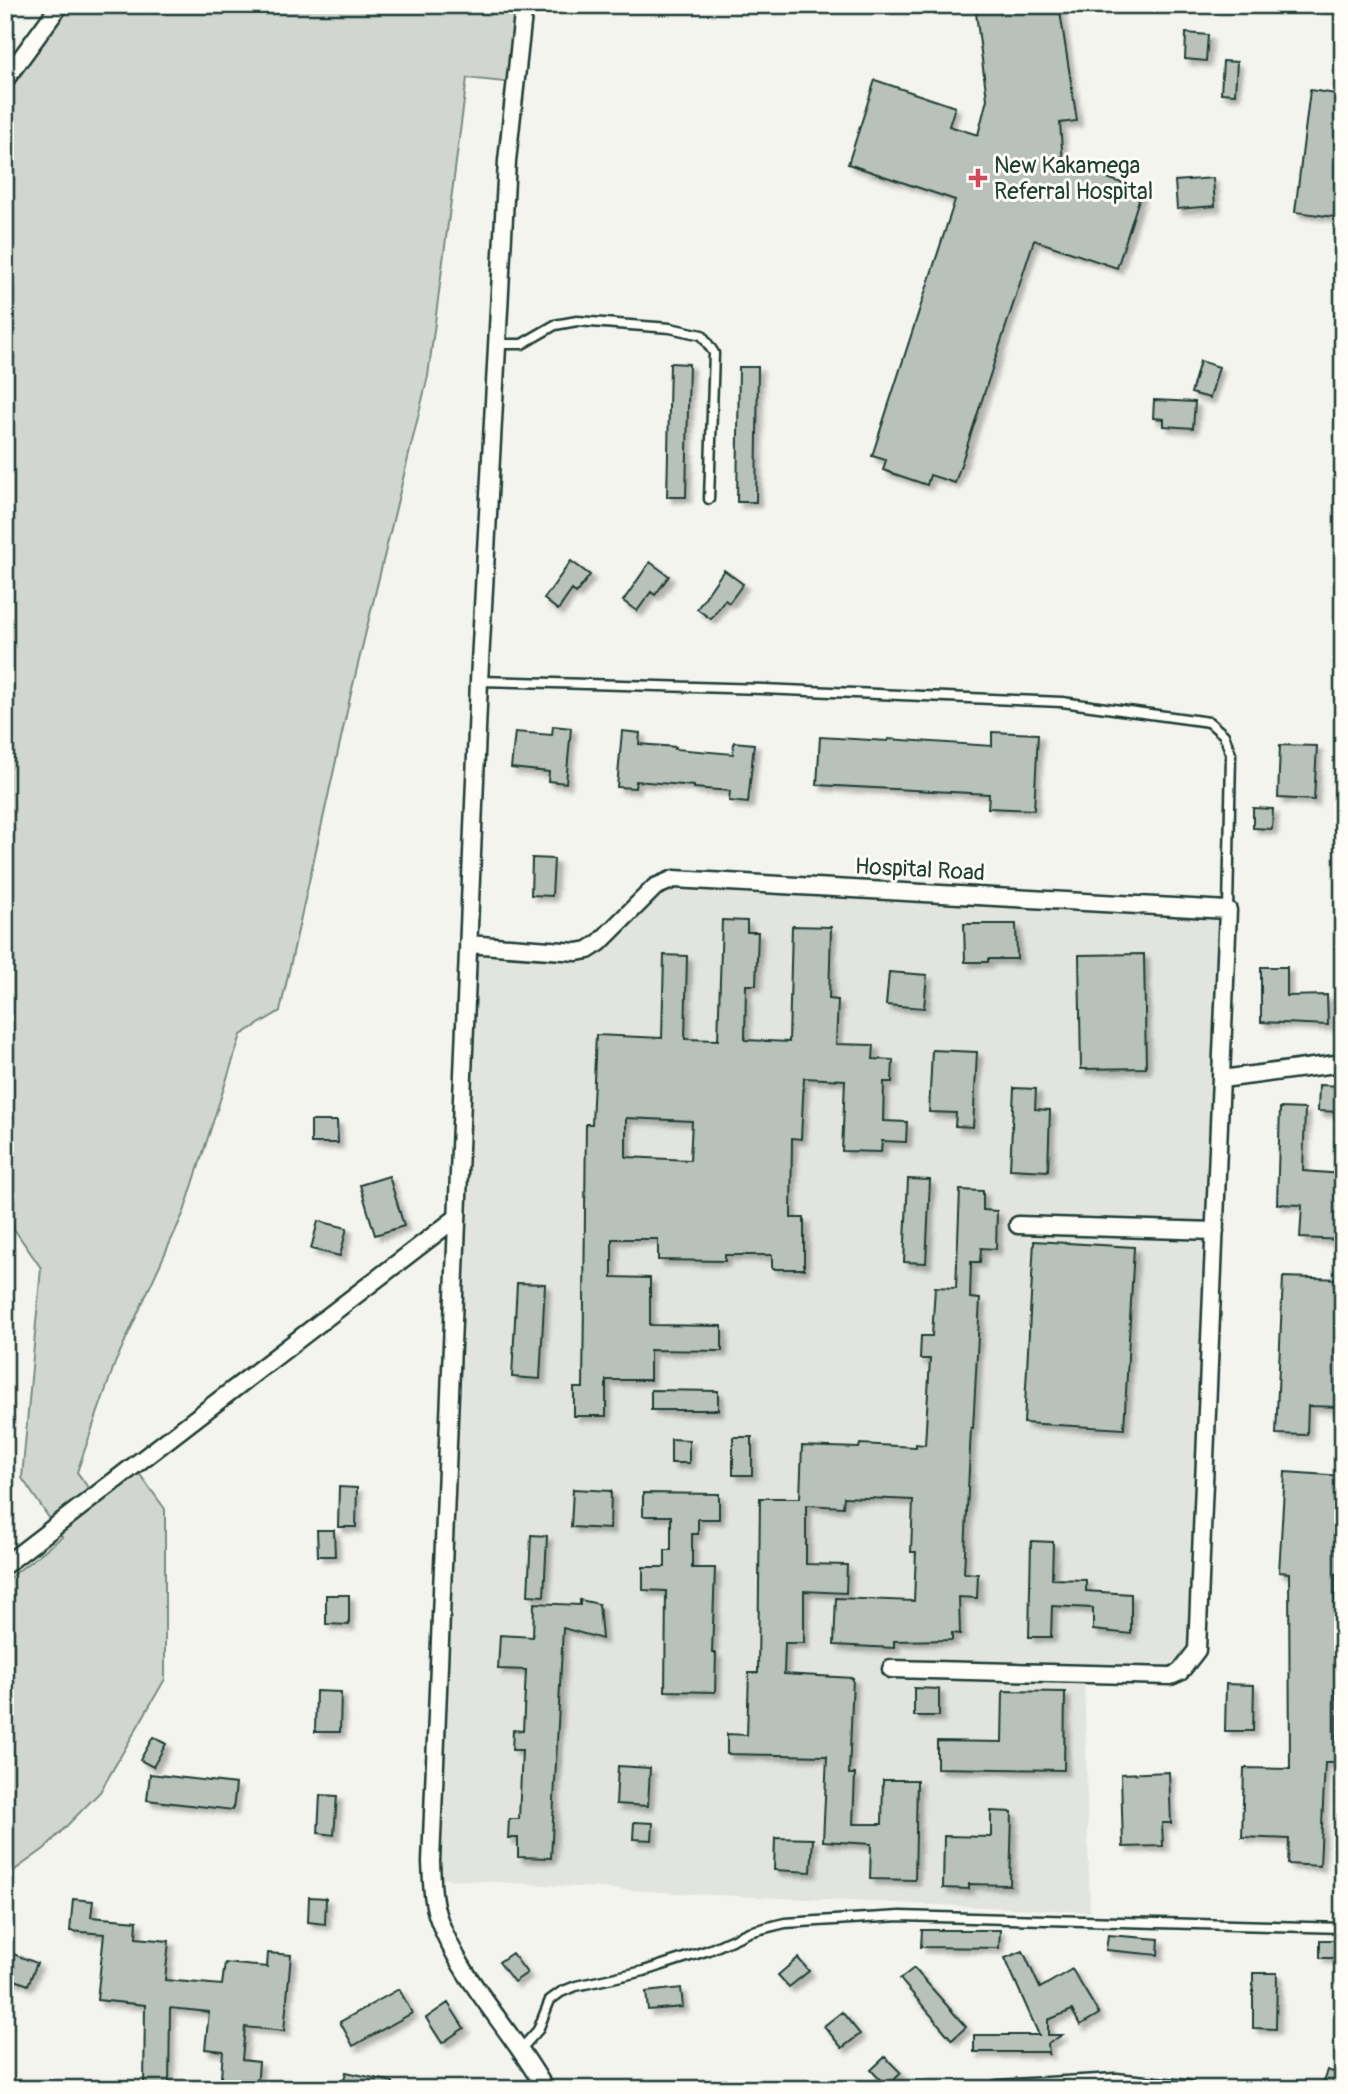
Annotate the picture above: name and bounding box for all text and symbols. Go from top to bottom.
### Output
place label: New Kakamega Referral Hospital [994,151,1153,206]
marker: New Kakamega Referral Hospital [968,168,988,188]
street label: Hospital Road [854,852,986,887]

